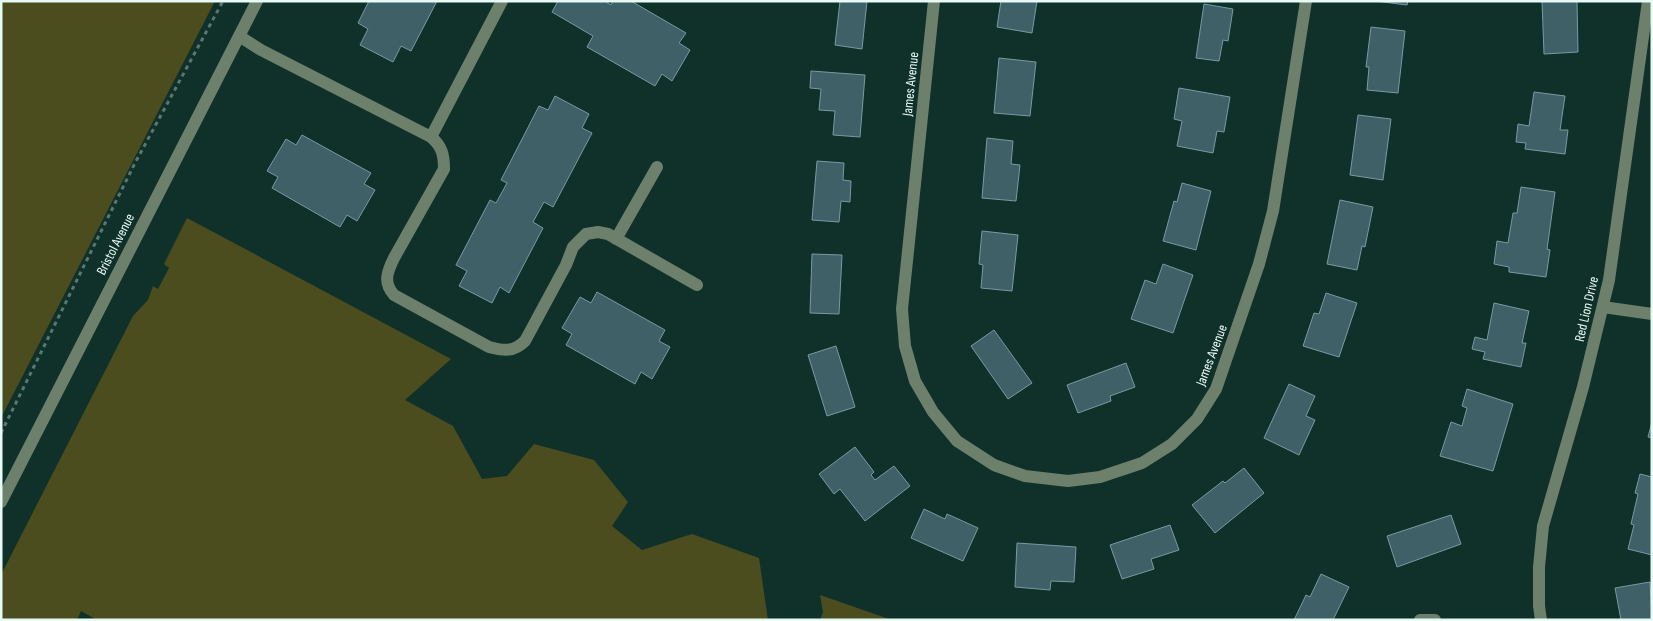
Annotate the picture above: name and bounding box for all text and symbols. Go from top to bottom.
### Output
street label: James Avenue [899,51,922,118]
street label: Bristol Avenue [93,211,138,278]
street label: Red Lion Drive [1571,275,1602,343]
street label: James Avenue [1192,322,1231,389]

